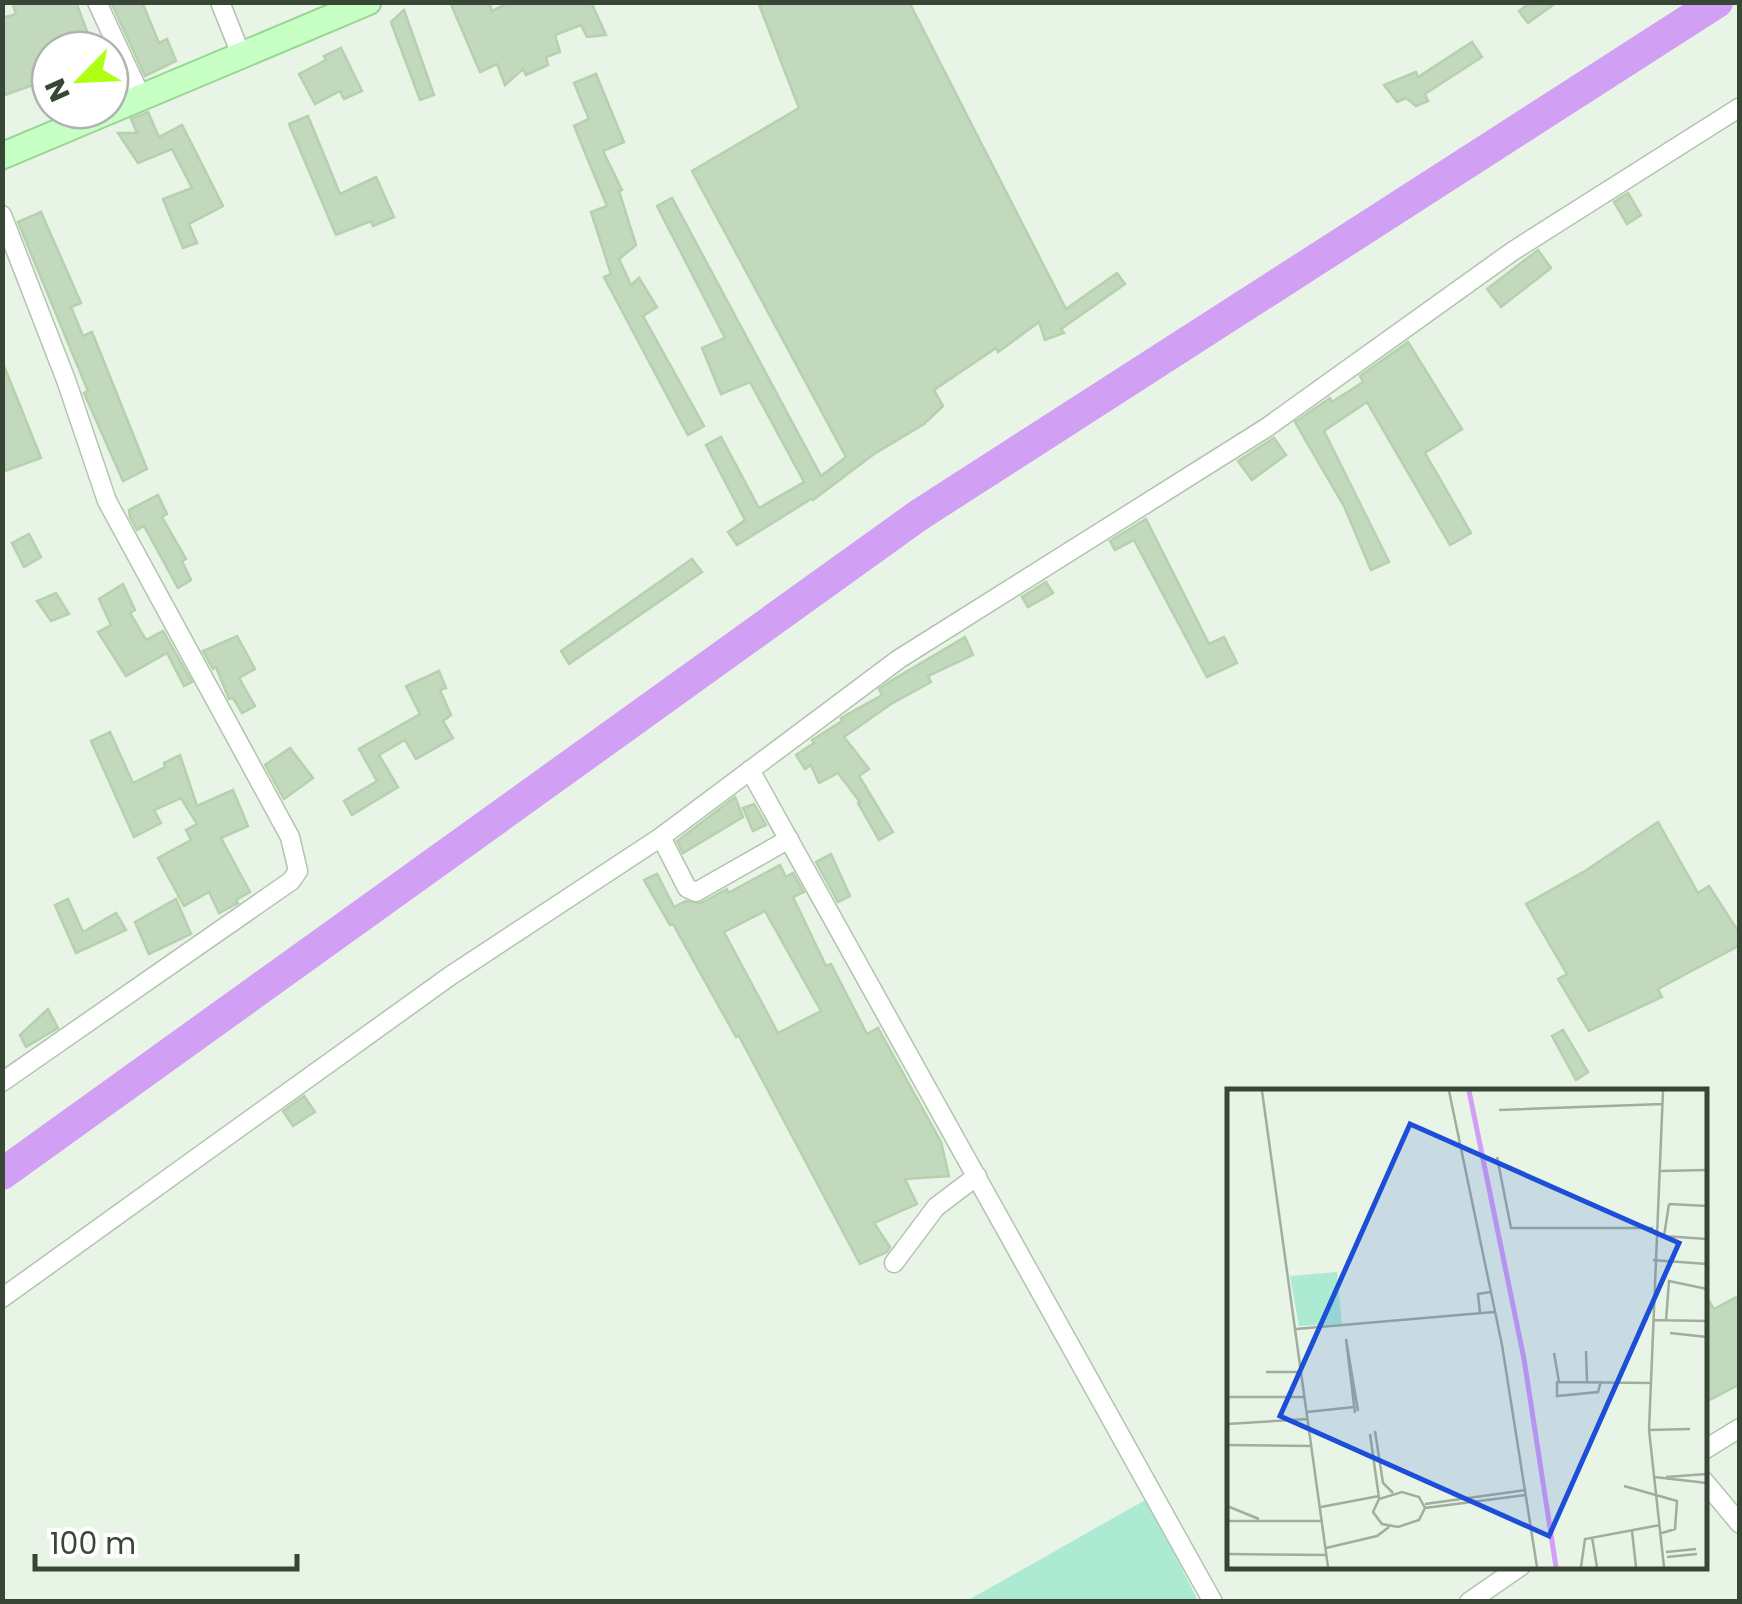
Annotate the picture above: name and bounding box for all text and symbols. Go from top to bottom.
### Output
north arrow [30,30,130,130]
text: N [36,72,80,108]
inset map [1227,1089,1707,1569]
scale bar [35,1509,298,1571]
text: 100 m [50,1522,136,1565]

